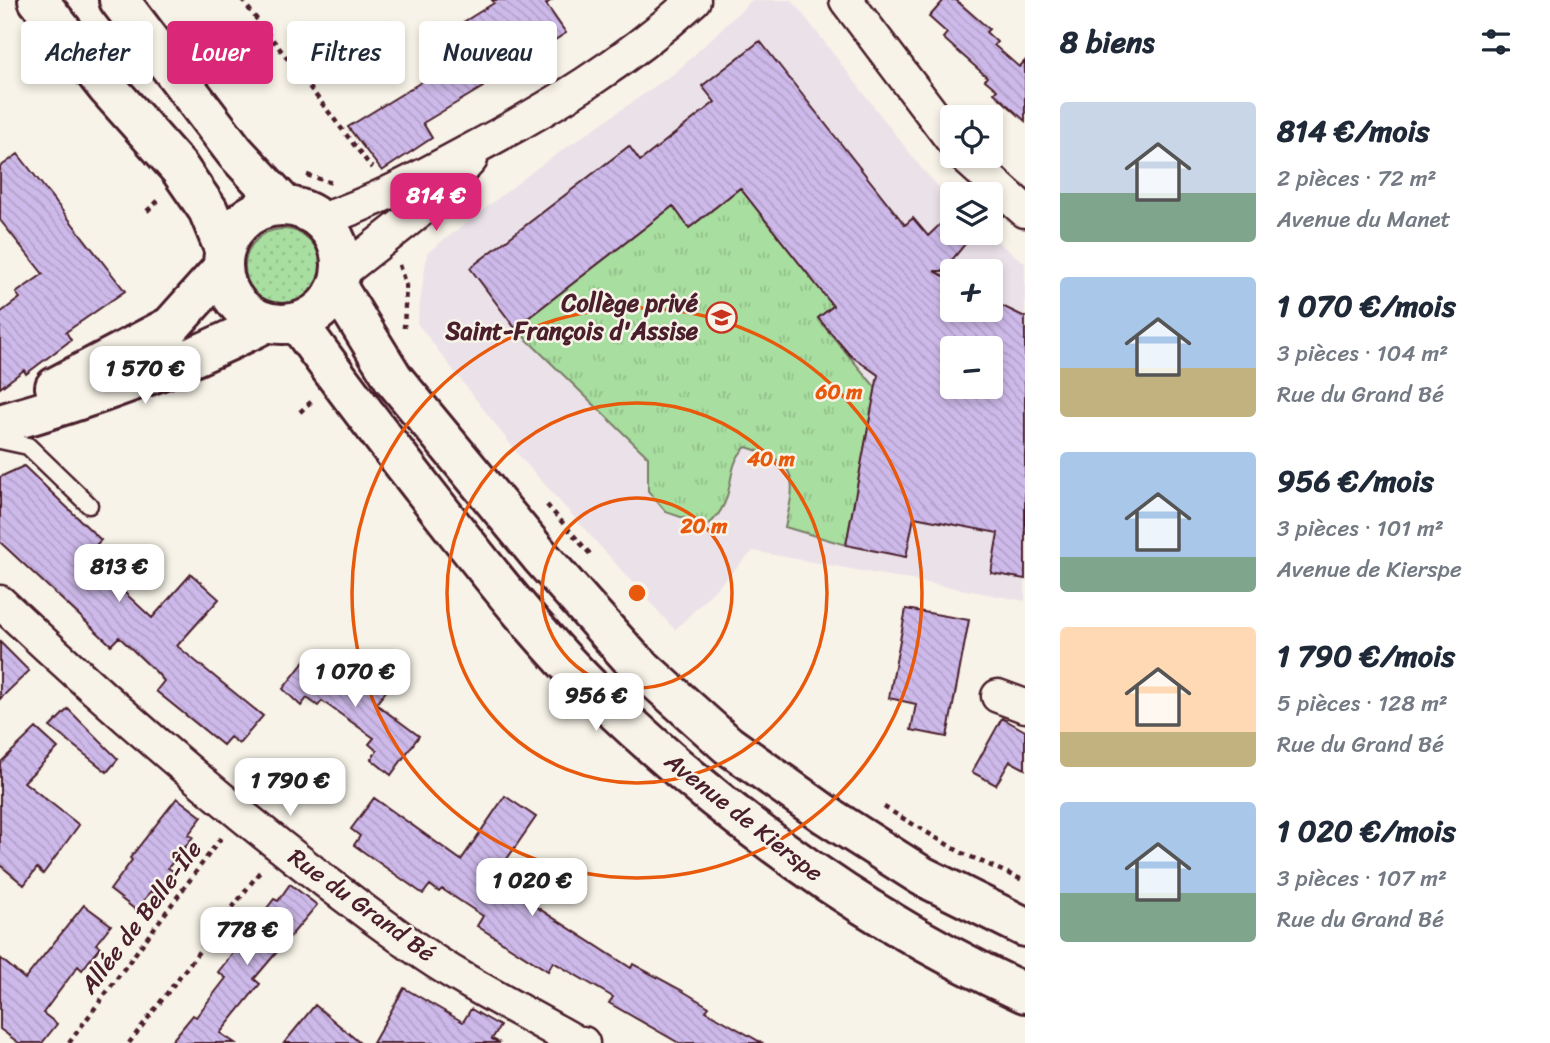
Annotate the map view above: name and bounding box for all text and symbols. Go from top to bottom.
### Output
text: 8 biens [1060,15,1155,69]
chip: Acheter [21,21,153,84]
chip: Louer [167,21,273,84]
chip: Filtres [287,21,405,84]
chip: Nouveau [419,21,557,84]
icon: filters [1477,23,1515,61]
text: 814 €/mois [1277,104,1430,158]
map controls [940,105,1003,399]
button: locate [940,105,1003,168]
icon: home [1116,130,1200,214]
text: 2 pièces · 72 m² [1277,158,1437,199]
pin: 814 € [387,174,485,233]
text: 814 € [406,175,466,216]
button: layers [940,182,1003,245]
text: Avenue du Manet [1277,199,1451,240]
button: + [940,259,1003,322]
text: 1 070 €/mois [1277,279,1456,333]
place label: Collège privé Saint-François d'Assise [444,282,699,352]
school or university icon: Collège privé Saint-François d'Assise [704,300,738,334]
icon: home [1116,305,1200,389]
text: 3 pièces · 104 m² [1277,333,1448,374]
button: − [940,336,1003,399]
pin: 1 570 € [80,346,210,406]
text: 1 570 € [106,348,184,389]
text: 60 m [815,373,863,411]
text: Rue du Grand Bé [1277,374,1444,415]
text: 40 m [746,440,796,478]
text: 956 €/mois [1277,454,1434,508]
icon: home [1116,480,1200,564]
text: 20 m [680,507,728,545]
text: 3 pièces · 101 m² [1277,508,1444,549]
pin: 813 € [70,544,168,604]
text: 813 € [90,546,148,587]
text: Avenue de Kierspe [1277,549,1462,590]
centre of rings [625,581,649,605]
text: 1 790 €/mois [1277,629,1455,683]
pin: 1 070 € [290,650,420,709]
text: 1 070 € [315,651,395,692]
icon: home [1116,655,1200,739]
pin: 956 € [547,674,645,733]
text: 956 € [565,675,627,716]
text: 5 pièces · 128 m² [1277,683,1448,724]
text: Rue du Grand Bé [1277,724,1444,765]
street label: Avenue de Kierspe [654,741,833,893]
pin: 1 790 € [225,758,355,818]
text: 1 790 € [251,760,329,801]
text: 1 020 €/mois [1277,804,1456,858]
icon: home [1116,830,1200,914]
street label: Allée de Belle-Île [68,831,213,1004]
street label: Rue du Grand Bé [279,837,445,973]
pin: 1 020 € [467,858,597,918]
text: 3 pièces · 107 m² [1277,858,1447,899]
text: 1 020 € [492,860,572,901]
text: Rue du Grand Bé [1277,899,1444,940]
pin: 778 € [198,908,296,967]
text: 778 € [216,909,278,950]

